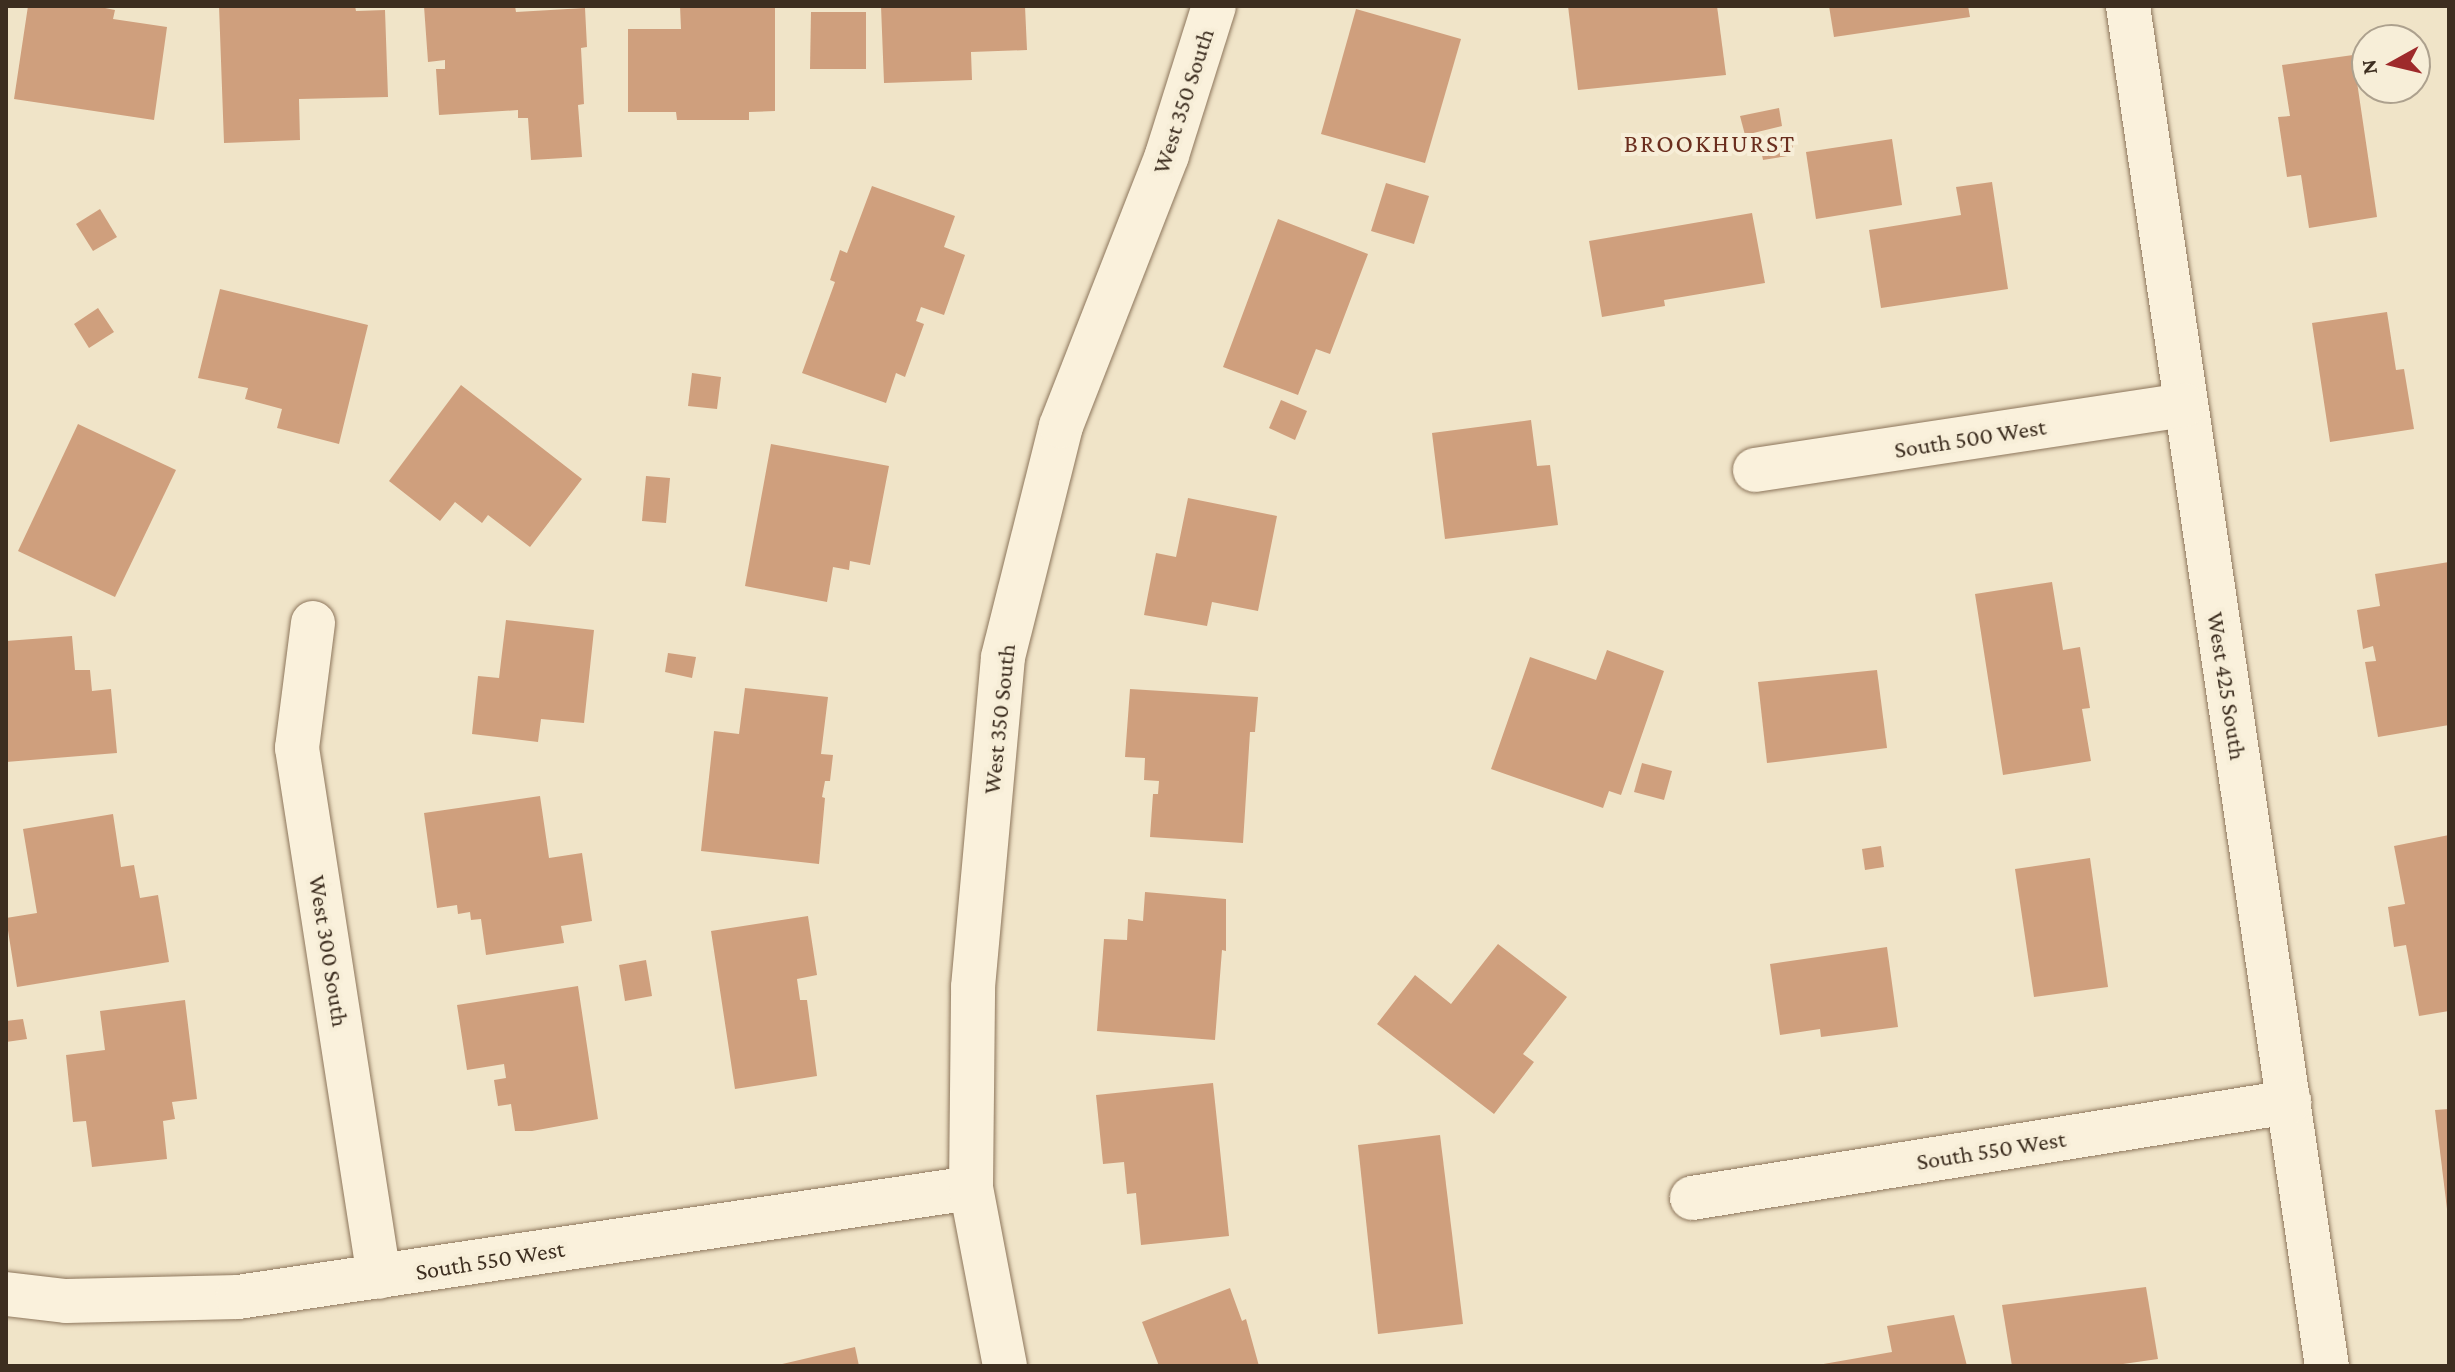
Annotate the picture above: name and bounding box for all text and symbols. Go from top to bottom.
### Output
north arrow [2351,24,2431,104]
street label: West 350 South [1146,25,1220,177]
text: N [2355,58,2382,76]
district label: BROOKHURST [1624,128,1796,160]
street label: South 500 West [1892,412,2048,464]
street label: West 425 South [2201,610,2253,762]
street label: West 350 South [977,642,1021,796]
street label: West 300 South [303,873,355,1029]
street label: South 550 West [1914,1124,2068,1176]
street label: South 550 West [413,1234,567,1286]

